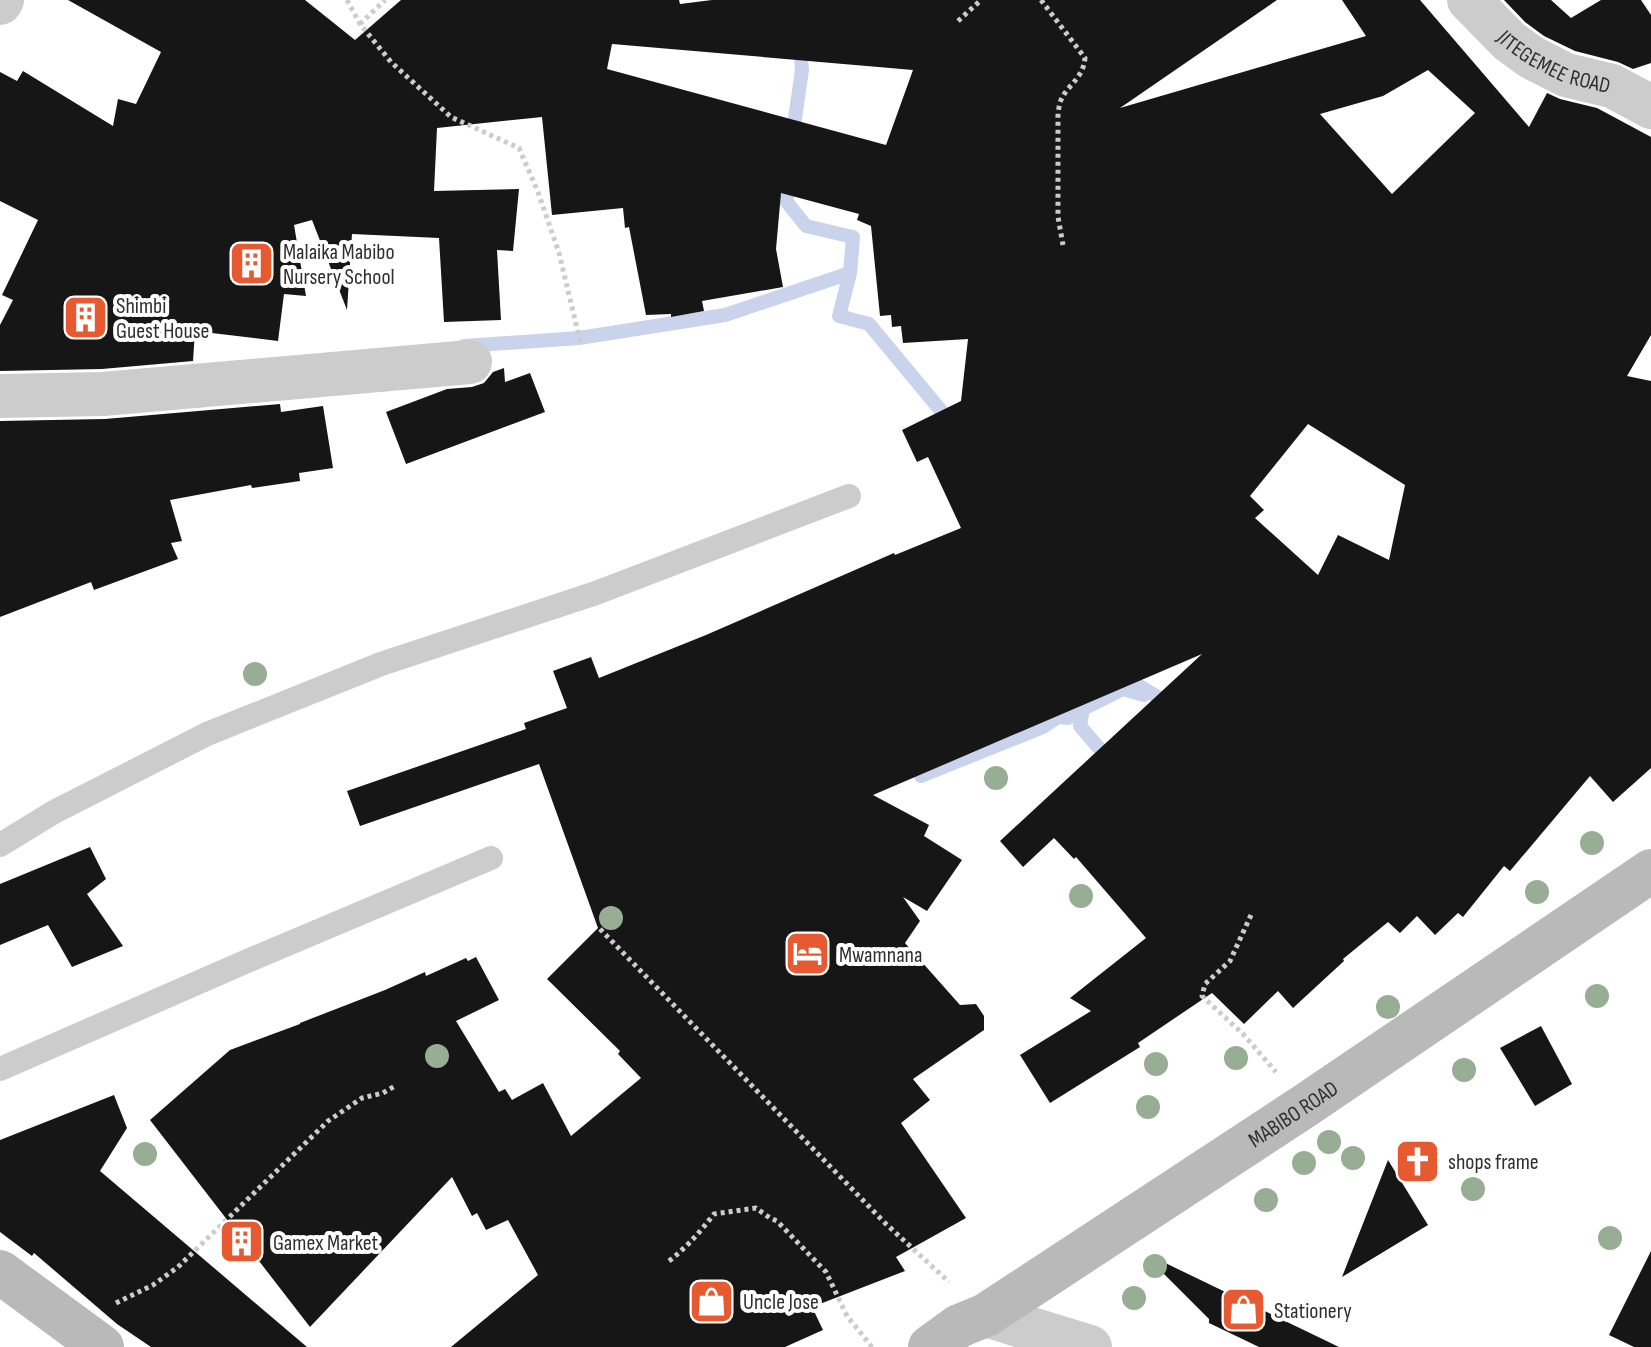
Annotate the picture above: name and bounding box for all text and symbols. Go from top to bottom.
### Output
street label: JITEGEMEE ROAD [1490,24,1613,100]
place label: Malaika Mabibo Nursery School [283,239,395,291]
building icon: Malaika Mabibo Nursery School [228,240,276,288]
place label: Shimbi Guest House [116,293,209,345]
building icon: Shimbi Guest House [61,294,109,342]
hotel icon: Mwamnana [784,930,832,978]
place label: Mwamnana [839,942,923,969]
street label: MABIBO ROAD [1244,1075,1344,1154]
church icon: shops frame [1393,1137,1441,1185]
place label: shops frame [1448,1149,1539,1176]
building icon: Gamex Market [218,1218,266,1266]
place label: Gamex Market [273,1230,379,1257]
shop icon: Uncle Jose [688,1277,736,1325]
shop icon: Stationery [1219,1286,1267,1334]
place label: Uncle Jose [743,1289,819,1316]
place label: Stationery [1274,1298,1352,1325]

